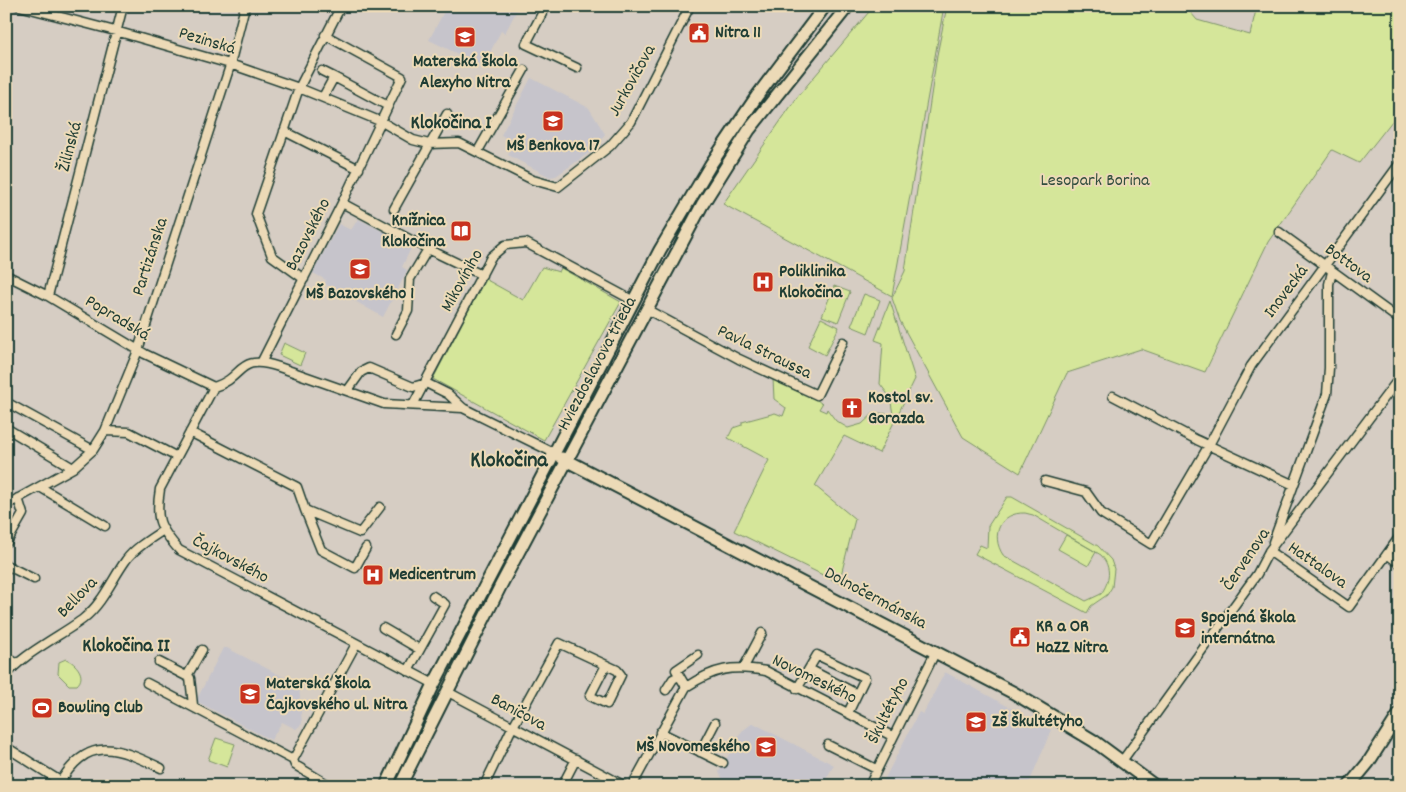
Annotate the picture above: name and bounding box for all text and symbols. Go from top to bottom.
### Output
street label: Pezinská [175,21,239,63]
public building icon: Nitra 11 [687,21,711,45]
place label: Nitra 11 [715,21,761,46]
school or university icon: Materská škola Alexyho Nitra [453,25,477,49]
street label: Jurkovičova [603,40,663,121]
place label: Materská škola Alexyho Nitra [413,50,518,96]
school or university icon: MŠ Benkova 17 [541,109,565,133]
district label: Klokočina I [410,110,492,138]
street label: Žilinská [52,119,90,175]
place label: MŠ Benkova 17 [506,134,600,159]
park label: Lesopark Borina [1040,169,1150,194]
street label: Bazovského [280,194,338,276]
place label: Knižnica Klokočina [382,209,446,255]
street label: Partizánska [127,214,176,299]
library icon: Knižnica Klokočina [449,219,473,243]
street label: Bottova [1319,238,1378,290]
street label: Mikovíniho [436,245,490,317]
school or university icon: MŠ Bazovského 1 [348,257,372,281]
place label: Poliklinika Klokočina [779,260,846,306]
street label: Inovecká [1259,260,1315,324]
hospital icon: Poliklinika Klokočina [751,270,775,294]
place label: MŠ Bazovského 1 [306,282,414,307]
street label: Popradská [80,290,154,348]
street label: Hviezdoslavova trieda [552,292,644,435]
street label: Pavla Straussa [713,319,816,387]
place label: Kostol sv. Gorazda [868,386,933,432]
church icon: Kostol sv. Gorazda [840,396,864,420]
district label: Klokočina [470,446,548,477]
street label: Červenova [1217,523,1278,597]
street label: Čajkovského [187,529,273,591]
street label: Hattalova [1282,536,1352,596]
street label: Dolnočermánska [819,561,931,637]
hospital icon: Medicentrum [361,563,385,587]
place label: Medicentrum [389,563,476,588]
street label: Bellova [52,571,104,624]
place label: Spojená škola internátna [1201,606,1296,652]
place label: KR a OR HaZZ Nitra [1036,615,1108,661]
school or university icon: Spojená škola internátna [1173,616,1197,640]
public building icon: KR a OR HaZZ Nitra [1008,625,1032,649]
district label: Klokočina II [82,633,170,661]
street label: Novomeského [767,649,861,711]
place label: Materská škola Čajkovského ul. Nitra [266,672,408,718]
street label: Škultétyho [862,674,916,748]
school or university icon: Materská škola Čajkovského ul. Nitra [238,682,262,706]
street label: Baničova [486,688,551,738]
sports icon: Bowling Club [30,696,54,720]
place label: Bowling Club [58,696,143,721]
school or university icon: ZŠ Škultétyho [964,710,988,734]
place label: ZŠ Škultétyho [992,710,1083,735]
place label: MŠ Novomeského [636,735,750,760]
school or university icon: MŠ Novomeského [754,735,778,759]

